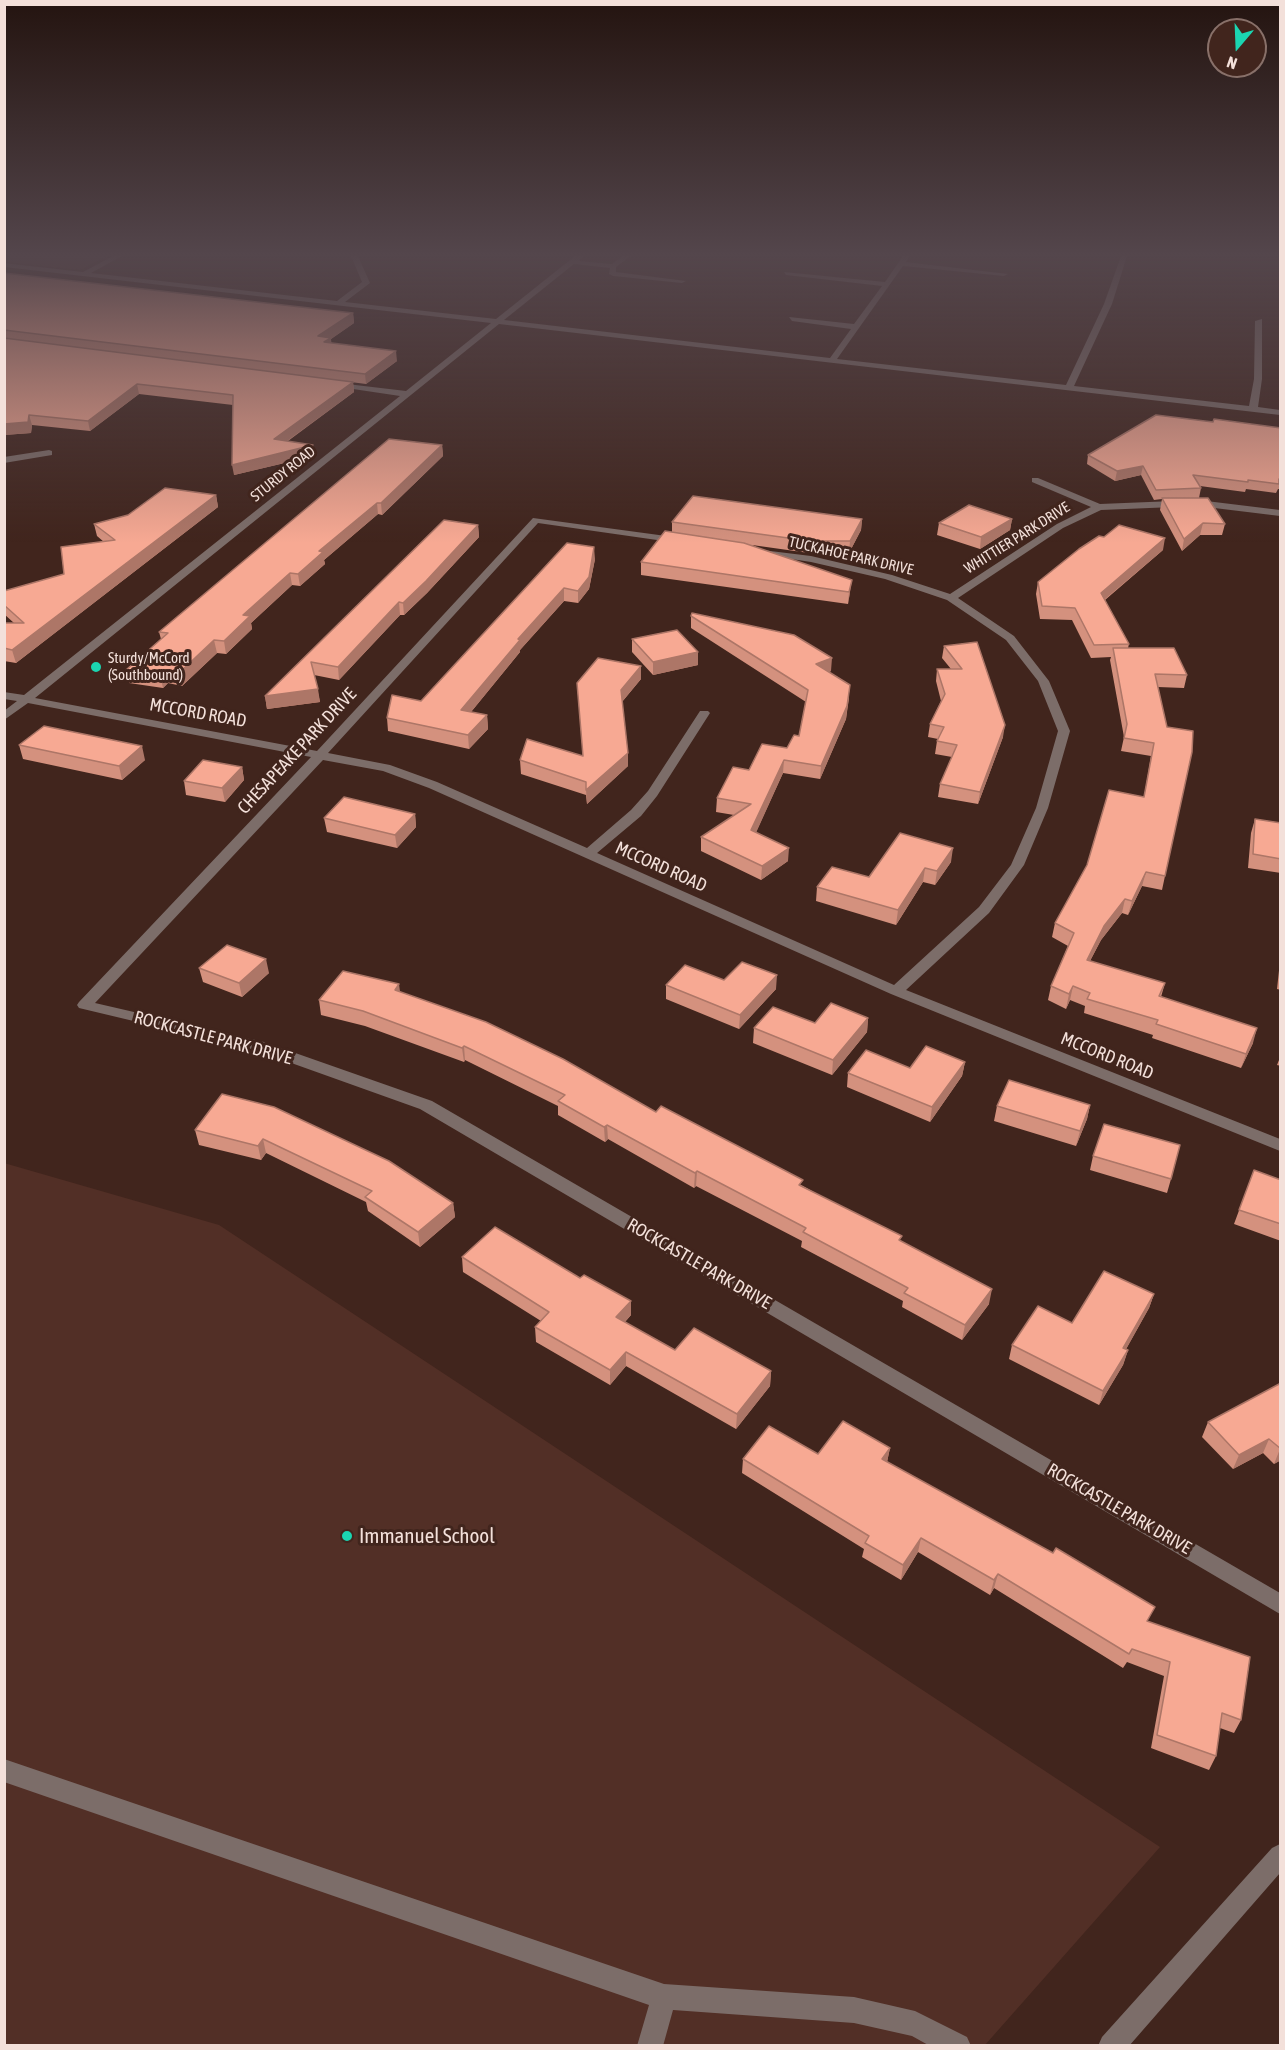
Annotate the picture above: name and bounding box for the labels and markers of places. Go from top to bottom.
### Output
place label: Sturdy/McCord (Southbound) [108,649,190,684]
marker: Sturdy/McCord (Southbound) [89,660,103,674]
place label: Immanuel School [359,1523,495,1549]
marker: Immanuel School [340,1529,354,1543]

